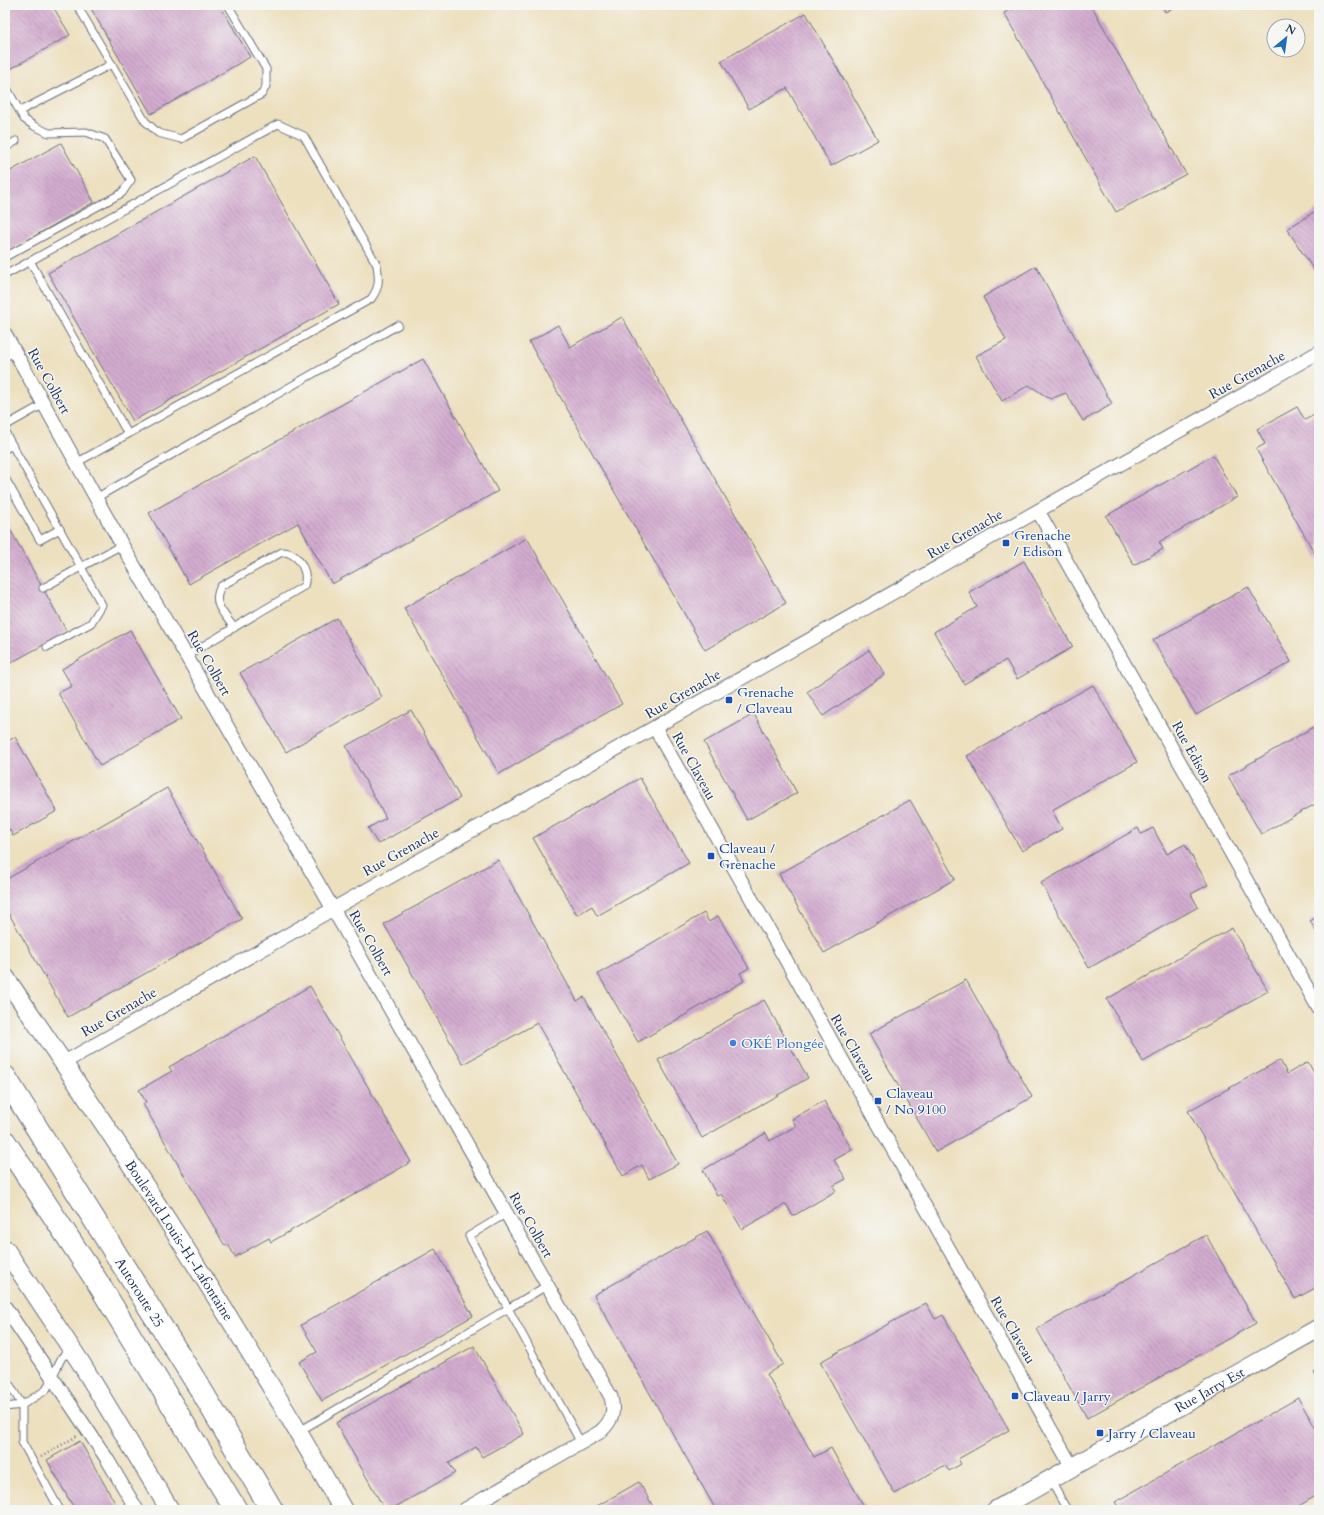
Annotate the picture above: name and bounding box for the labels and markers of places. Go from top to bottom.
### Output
place label: Grenache / Edison [1014,526,1071,561]
marker: Grenache / Edison [1001,538,1011,548]
place label: Grenache / Claveau [737,683,794,718]
marker: Grenache / Claveau [724,695,734,705]
place label: Claveau / Grenache [719,839,776,874]
marker: Claveau / Grenache [706,851,716,861]
place label: OKÉ Plongée [741,1034,824,1053]
marker: OKÉ Plongée [728,1038,738,1048]
place label: Claveau / No 9100 [886,1084,946,1119]
marker: Claveau / No 9100 [873,1096,883,1106]
place label: Claveau / Jarry [1023,1387,1112,1406]
marker: Claveau / Jarry [1010,1391,1020,1401]
place label: Jarry / Claveau [1106,1424,1196,1443]
marker: Jarry / Claveau [1095,1428,1105,1438]

